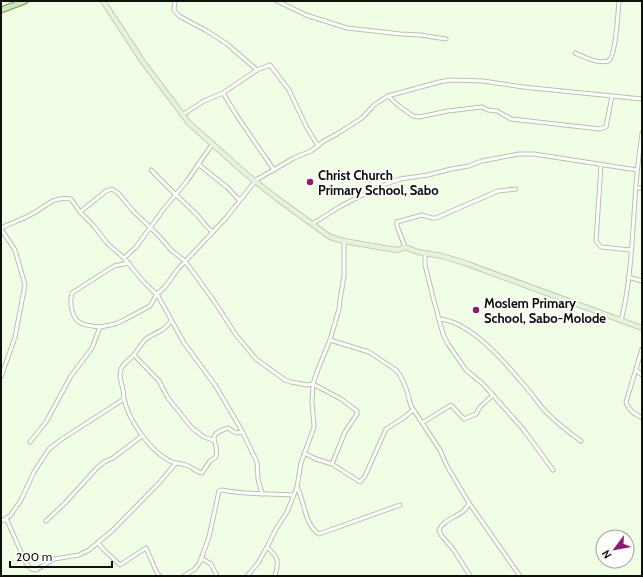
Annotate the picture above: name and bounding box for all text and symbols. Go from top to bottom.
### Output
place label: Christ Church Primary School, Sabo [318,167,439,198]
marker: Christ Church Primary School, Sabo [305,177,315,187]
place label: Moslem Primary School, Sabo-Molode [484,295,606,326]
marker: Moslem Primary School, Sabo-Molode [471,305,481,315]
north arrow [595,529,635,569]
scale bar [10,543,112,569]
text: N [599,547,615,561]
text: 200 m [16,549,52,564]

